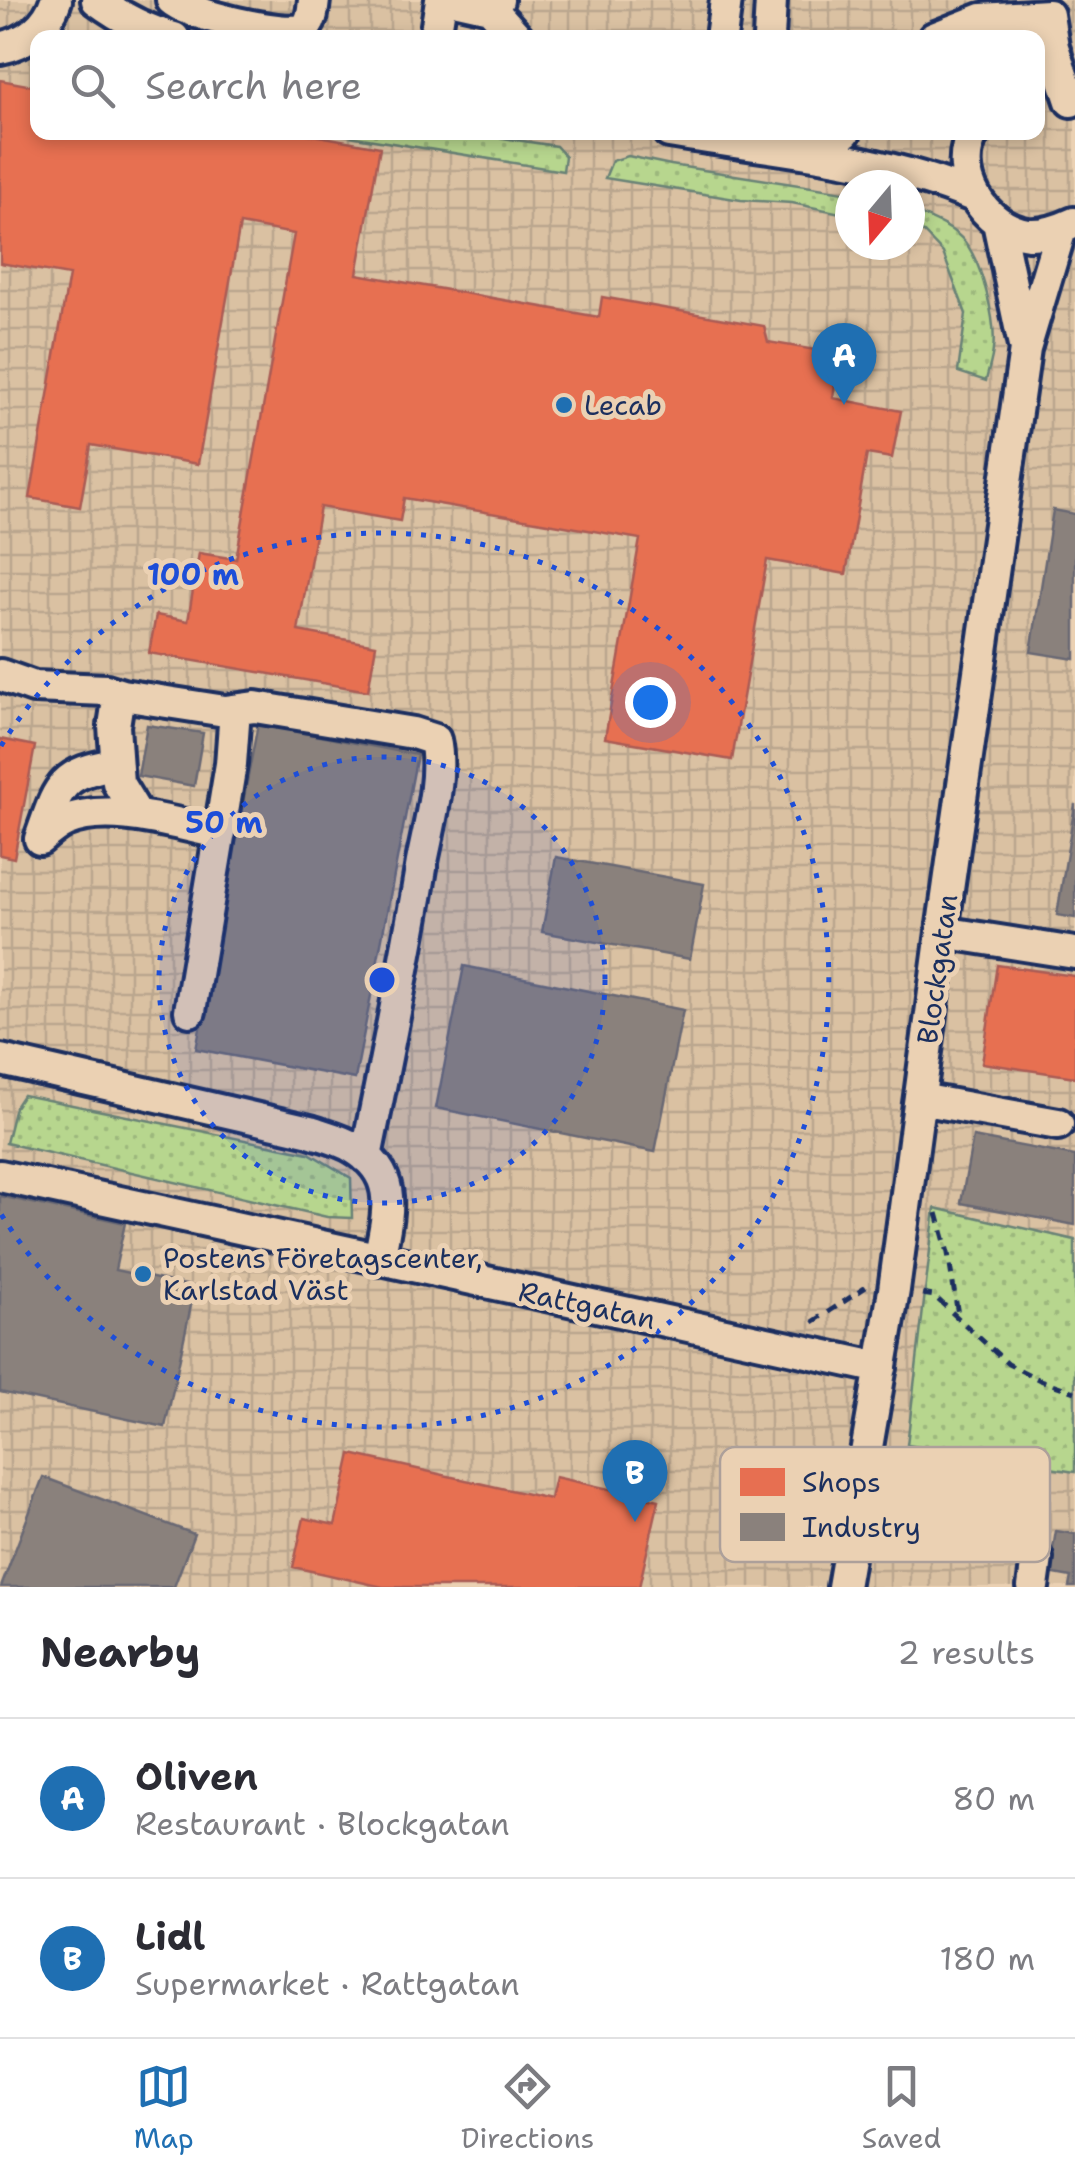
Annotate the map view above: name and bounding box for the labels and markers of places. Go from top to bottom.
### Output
pin: A [812,322,876,405]
place label: Lecab [584,386,662,424]
marker: Lecab [553,394,575,416]
centre of rings [364,962,400,998]
place label: Postens Företagscenter, Karlstad Väst [163,1239,483,1309]
marker: Postens Företagscenter, Karlstad Väst [132,1263,154,1285]
pin: B [602,1440,668,1522]

